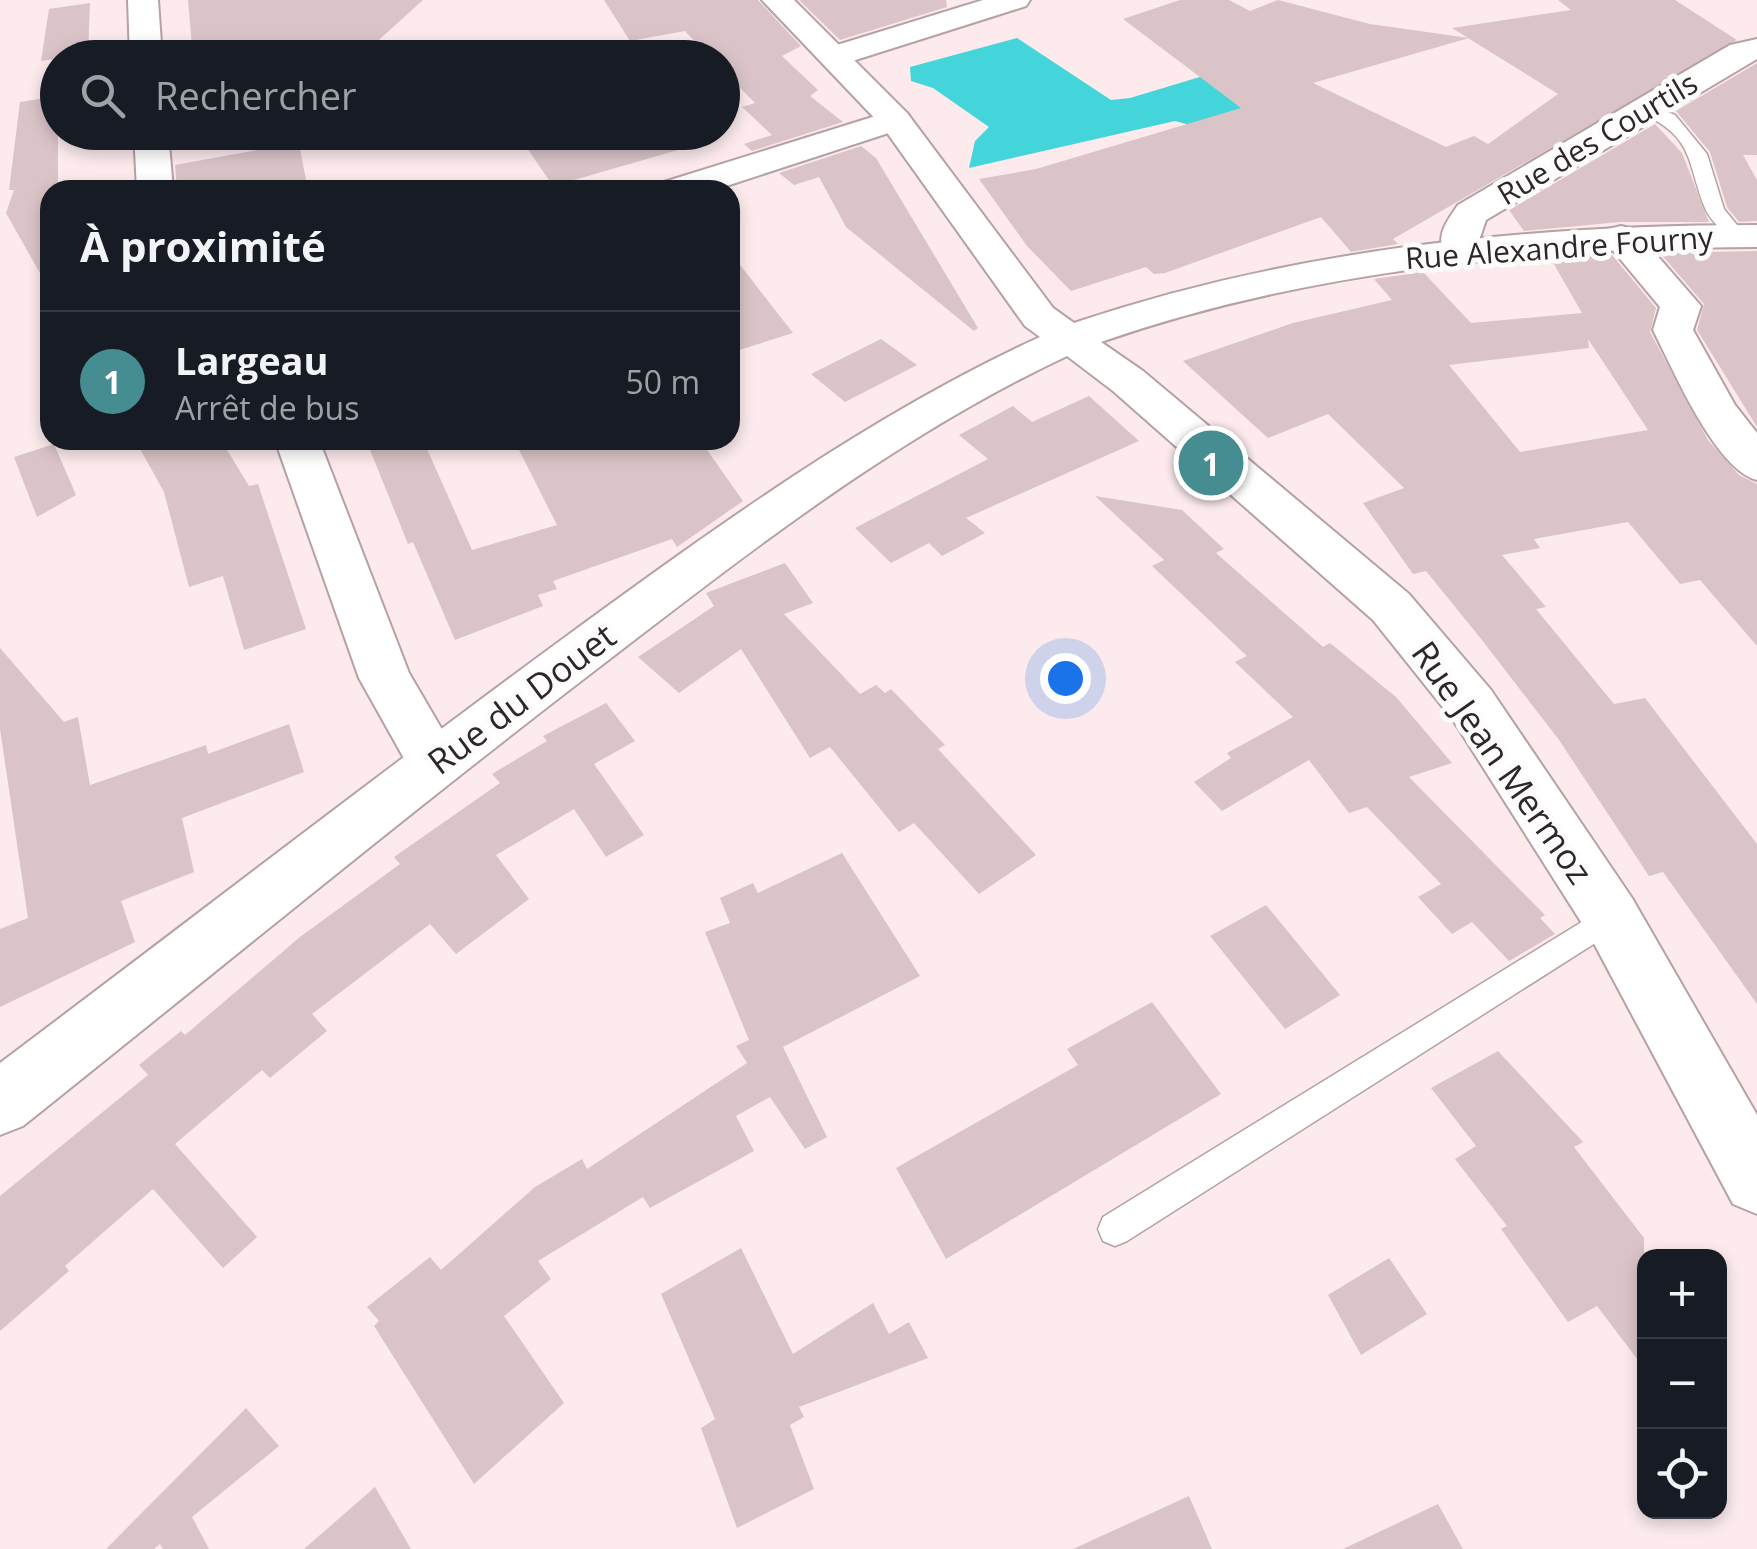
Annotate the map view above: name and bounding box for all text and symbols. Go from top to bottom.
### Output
search box [40,40,740,150]
street label: Rue des Courtils [1489,62,1705,214]
icon: search [75,68,130,123]
text: Rechercher [155,69,357,121]
street label: Rue Alexandre Fourny [1404,216,1715,278]
text: À proximité [80,217,326,274]
text: Largeau [175,334,329,386]
text: 1 [103,360,122,403]
text: 50 m [625,360,700,403]
text: Arrêt de bus [175,386,359,429]
pin: 1 [1178,426,1244,500]
street label: Rue du Douet [417,612,625,784]
street label: Rue Jean Mermoz [1402,631,1604,893]
your location [1040,653,1091,704]
map controls [1637,1249,1727,1519]
button: + [1637,1249,1727,1339]
button: − [1637,1339,1727,1429]
button: locate [1637,1429,1727,1519]

